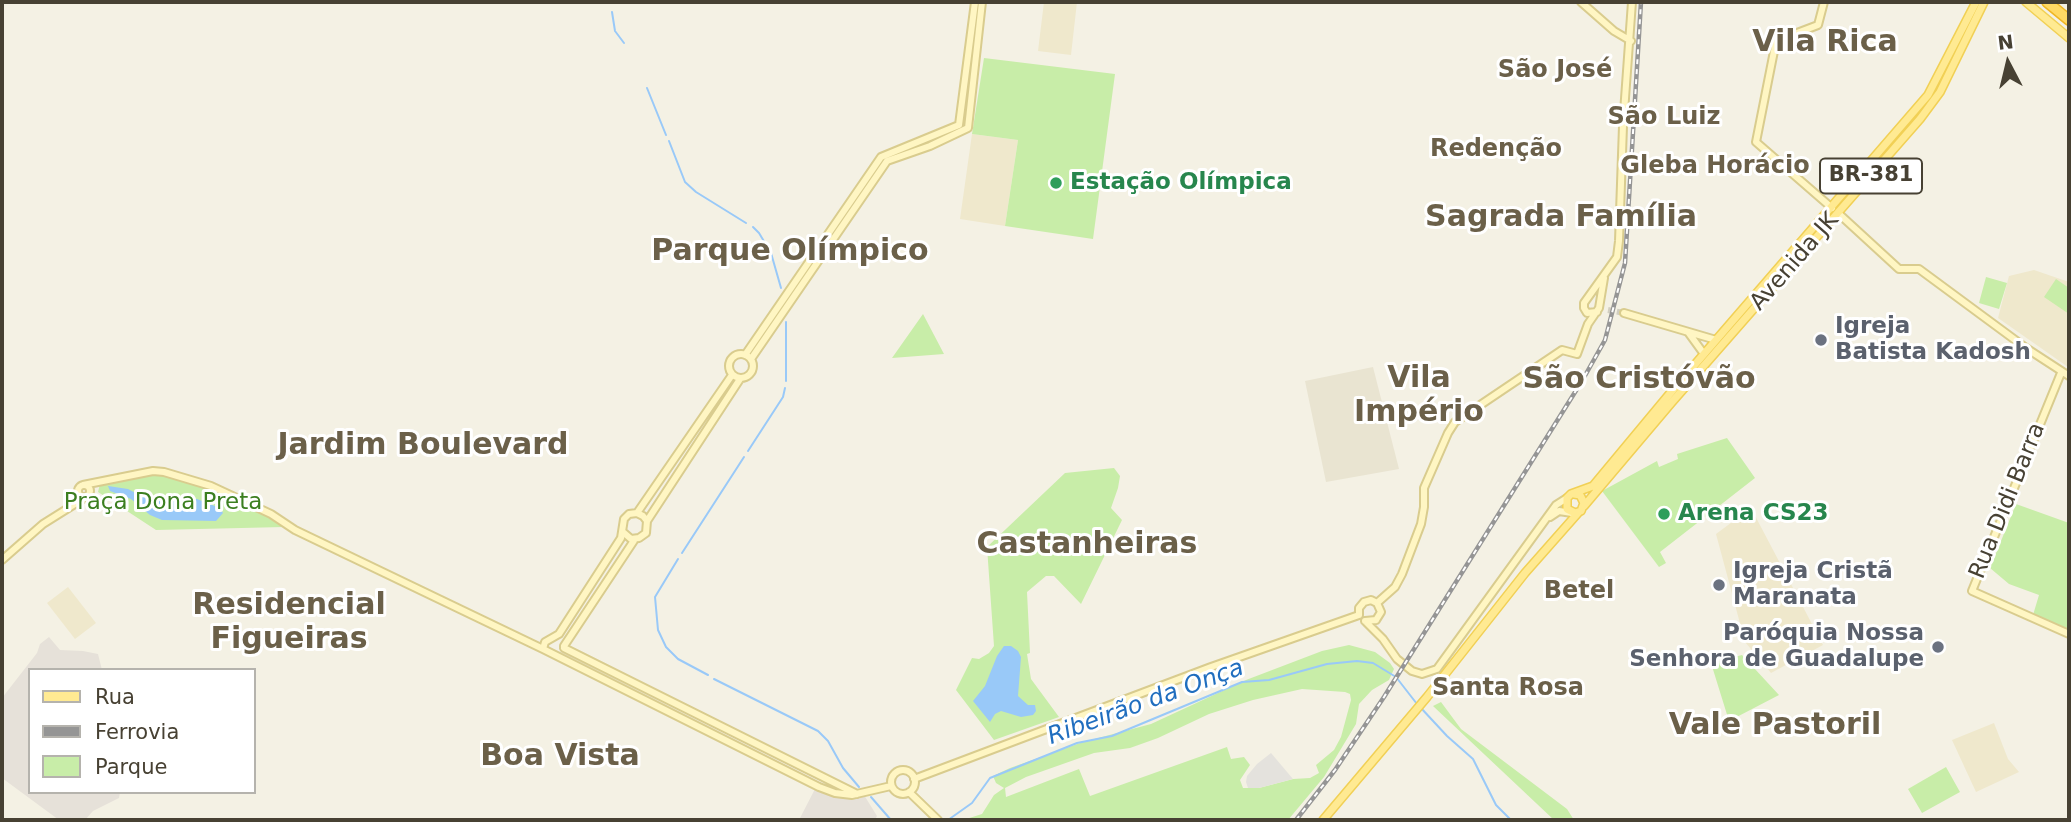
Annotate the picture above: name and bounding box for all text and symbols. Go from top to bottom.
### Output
district label: Vila Rica [1752,25,1898,61]
north arrow [1973,28,2043,98]
text: N [1996,30,2015,54]
district label: São José [1498,57,1612,85]
district label: São Luiz [1608,104,1720,132]
district label: Redenção [1430,136,1562,164]
district label: Gleba Horácio [1620,153,1810,181]
road number: BR-381 [1820,158,1922,194]
place label: Estação Olímpica [1070,169,1292,197]
marker: Estação Olímpica [1048,175,1064,191]
district label: Sagrada Família [1425,200,1697,236]
street label: Avenida JK [1745,207,1845,317]
district label: Parque Olímpico [651,234,929,270]
place label: Igreja Batista Kadosh [1835,313,2031,367]
marker: Igreja Batista Kadosh [1813,332,1829,348]
district label: Vila Império [1354,361,1484,432]
district label: São Cristóvão [1522,362,1756,398]
street label: Rua Didi Barra [1964,419,2052,583]
district label: Jardim Boulevard [277,428,569,464]
park label: Praça Dona Preta [64,489,262,517]
place label: Arena CS23 [1678,500,1829,528]
marker: Arena CS23 [1656,506,1672,522]
district label: Castanheiras [977,527,1197,563]
place label: Igreja Cristã Maranata [1733,558,1893,612]
marker: Igreja Cristã Maranata [1711,577,1727,593]
district label: Betel [1544,578,1614,606]
district label: Residencial Figueiras [192,588,386,658]
place label: Paróquia Nossa Senhora de Guadalupe [1629,620,1924,674]
marker: Paróquia Nossa Senhora de Guadalupe [1930,639,1946,655]
water label: Ribeirão da Onça [1044,654,1248,752]
legend [28,668,256,794]
district label: Santa Rosa [1432,675,1584,703]
text: Rua [95,685,135,709]
district label: Vale Pastoril [1669,708,1881,744]
text: Ferrovia [95,720,179,744]
district label: Boa Vista [480,739,640,775]
text: Parque [95,755,167,779]

